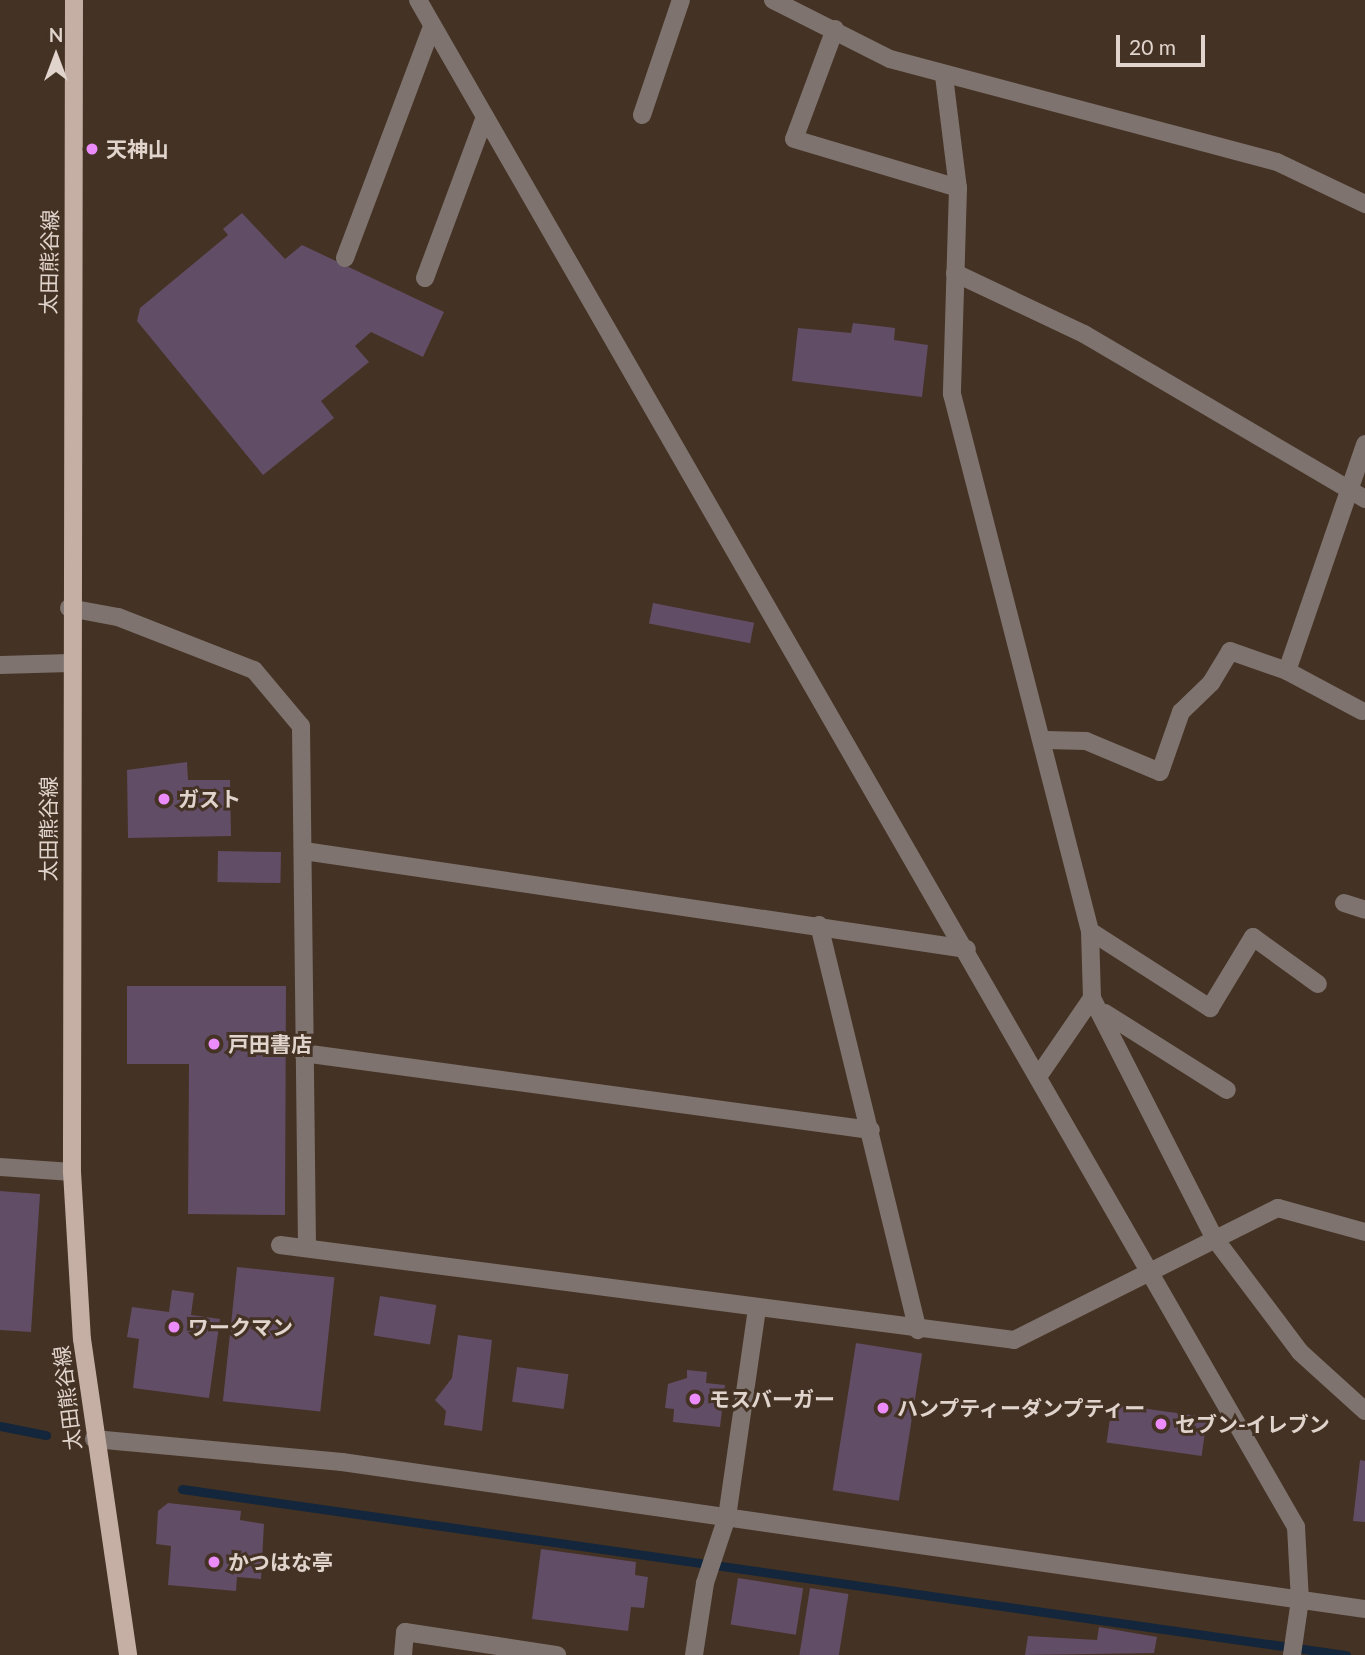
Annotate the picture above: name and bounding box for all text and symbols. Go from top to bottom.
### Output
north arrow [21,21,91,91]
scale bar [1120,21,1209,65]
text: N [49,23,63,46]
text: 20 m [1129,34,1176,59]
place label: 天神山 [106,136,169,162]
marker: 天神山 [84,141,100,157]
street label: 太田熊谷線 [35,209,63,315]
street label: 太田熊谷線 [35,777,61,881]
place label: ガスト [178,786,241,812]
marker: ガスト [156,791,172,807]
place label: 戸田書店 [228,1031,312,1057]
marker: 戸田書店 [206,1036,222,1052]
place label: ワークマン [188,1314,293,1340]
marker: ワークマン [166,1319,182,1335]
street label: 太田熊谷線 [48,1344,86,1452]
place label: モスバーガー [709,1386,835,1412]
marker: モスバーガー [687,1391,703,1407]
place label: ハンプティーダンプティー [897,1395,1149,1421]
marker: ハンプティーダンプティー [875,1400,891,1416]
place label: セブン-イレブン [1175,1411,1330,1437]
marker: セブン-イレブン [1153,1416,1169,1432]
place label: かつはな亭 [228,1549,333,1575]
marker: かつはな亭 [206,1554,222,1570]

